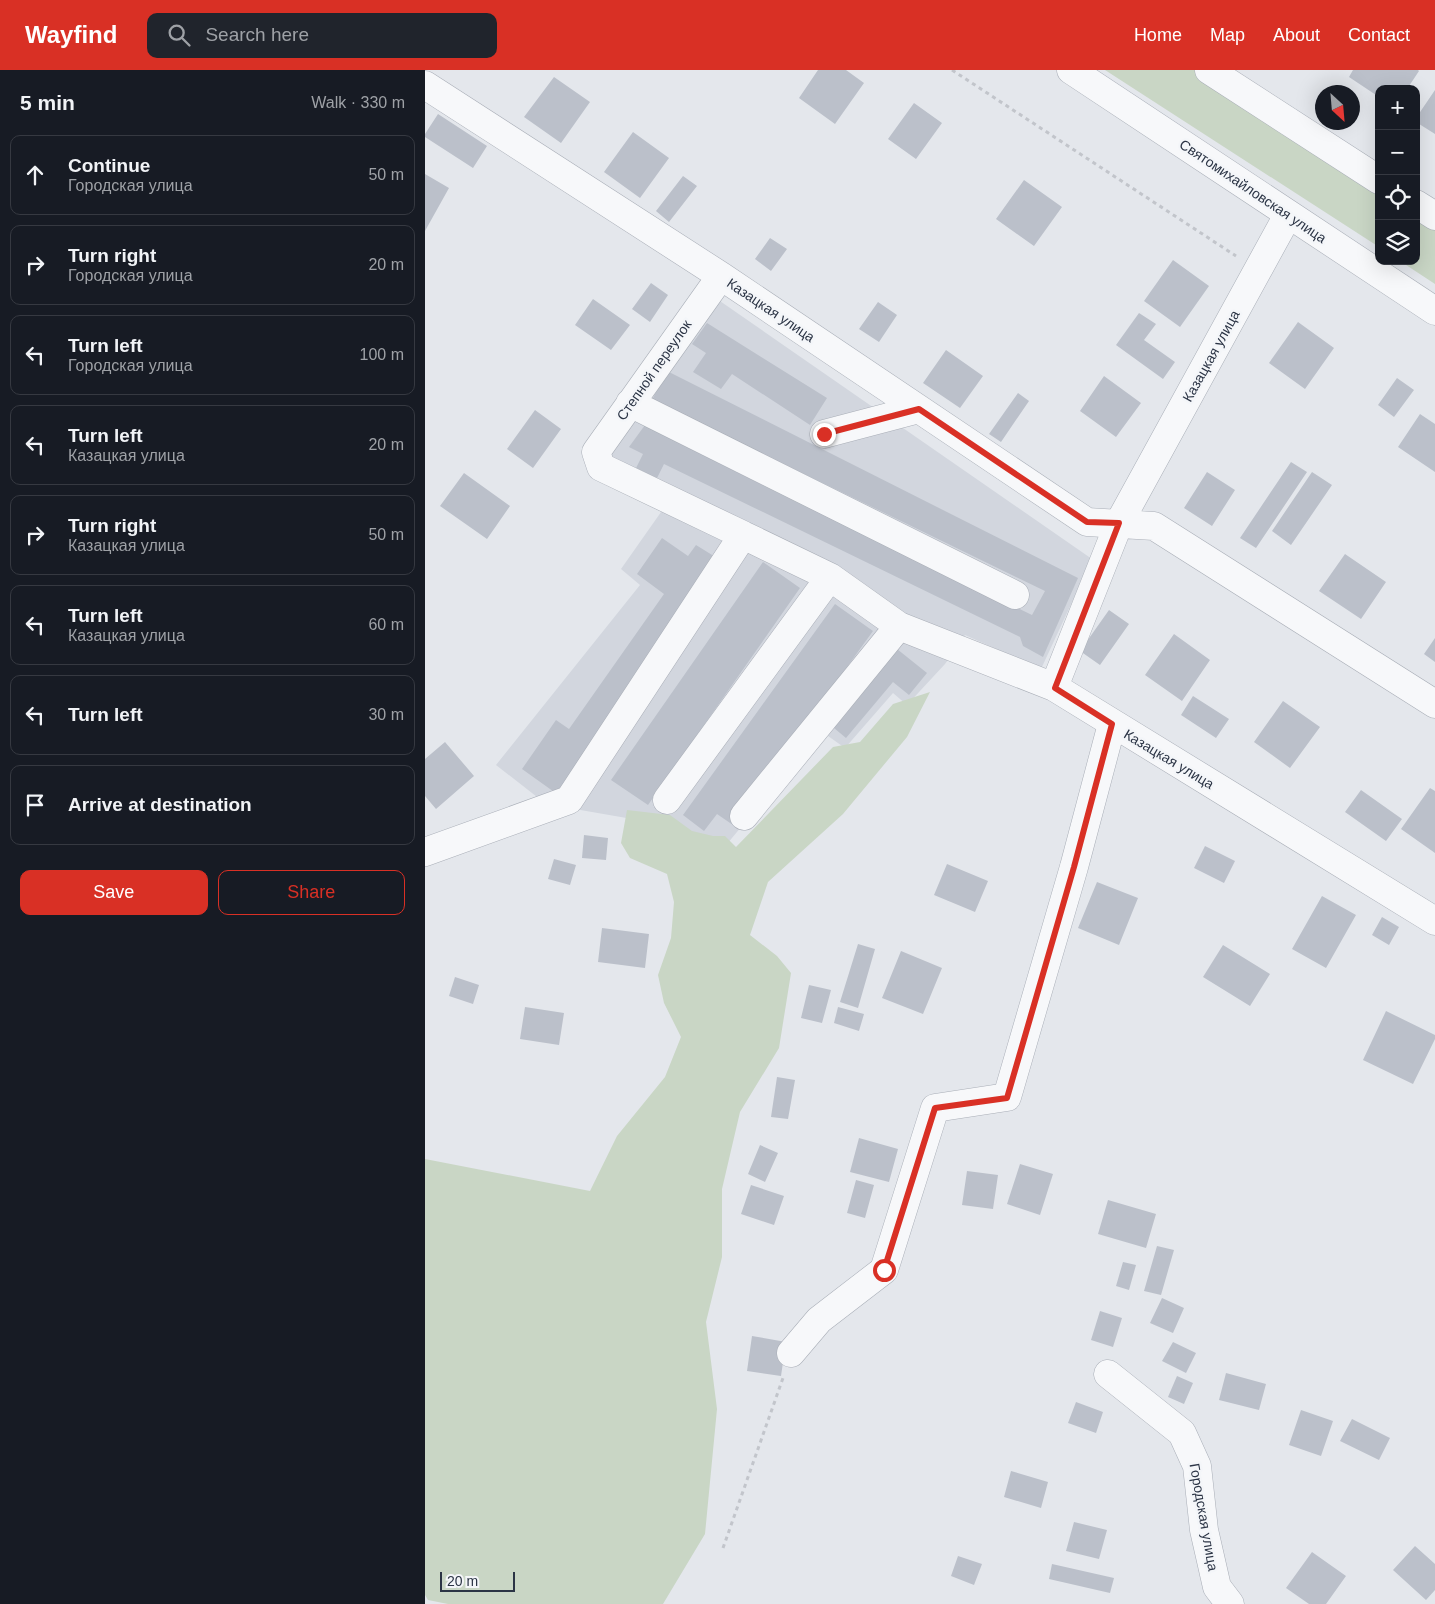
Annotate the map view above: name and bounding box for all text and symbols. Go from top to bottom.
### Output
search box [147,13,497,58]
text: Wayfind [25,21,117,48]
icon: search [165,21,193,49]
text: Search here [205,24,309,45]
text: Home [1134,25,1182,45]
text: Map [1210,25,1245,45]
text: About [1273,25,1320,45]
text: Contact [1348,25,1410,45]
north arrow [1315,85,1360,130]
map controls [1375,85,1420,265]
button: + [1375,85,1420,130]
text: 5 min [20,91,75,114]
text: Walk · 330 m [311,94,405,111]
button: − [1375,130,1420,175]
street label: Святомихайловская улица [1177,136,1330,246]
text: Continue [68,155,150,176]
icon: ahead [21,161,49,189]
text: 50 m [368,166,404,183]
button: locate [1375,175,1420,220]
text: Городская улица [68,177,193,194]
button: layers [1375,220,1420,265]
text: Turn right [68,245,156,266]
icon: right [21,251,49,279]
text: 20 m [368,256,404,273]
text: Городская улица [68,267,193,284]
street label: Казацкая улица [724,275,818,345]
street label: Казацкая улица [1179,307,1243,405]
street label: Степной переулок [613,316,695,423]
text: Turn left [68,335,143,356]
icon: left [21,341,49,369]
text: 100 m [360,346,404,363]
text: Городская улица [68,357,193,374]
route end [813,423,836,446]
text: Turn left [68,425,143,446]
icon: left [21,431,49,459]
text: 20 m [368,436,404,453]
text: Казацкая улица [68,447,185,464]
text: Turn right [68,515,156,536]
icon: right [21,521,49,549]
text: 50 m [368,526,404,543]
text: Казацкая улица [68,537,185,554]
text: Turn left [68,605,143,626]
icon: left [21,611,49,639]
text: 60 m [368,616,404,633]
text: Казацкая улица [68,627,185,644]
icon: left [21,701,49,729]
text: Turn left [68,704,143,725]
text: 30 m [368,706,404,723]
street label: Казацкая улица [1121,726,1217,792]
icon: arrive [21,791,49,819]
text: Arrive at destination [68,794,252,815]
button: Save [20,870,208,915]
button: Share [218,870,405,915]
route start [873,1259,896,1282]
street label: Городская улица [1187,1462,1221,1572]
scale bar [440,1569,515,1592]
text: 20 m [447,1573,478,1589]

